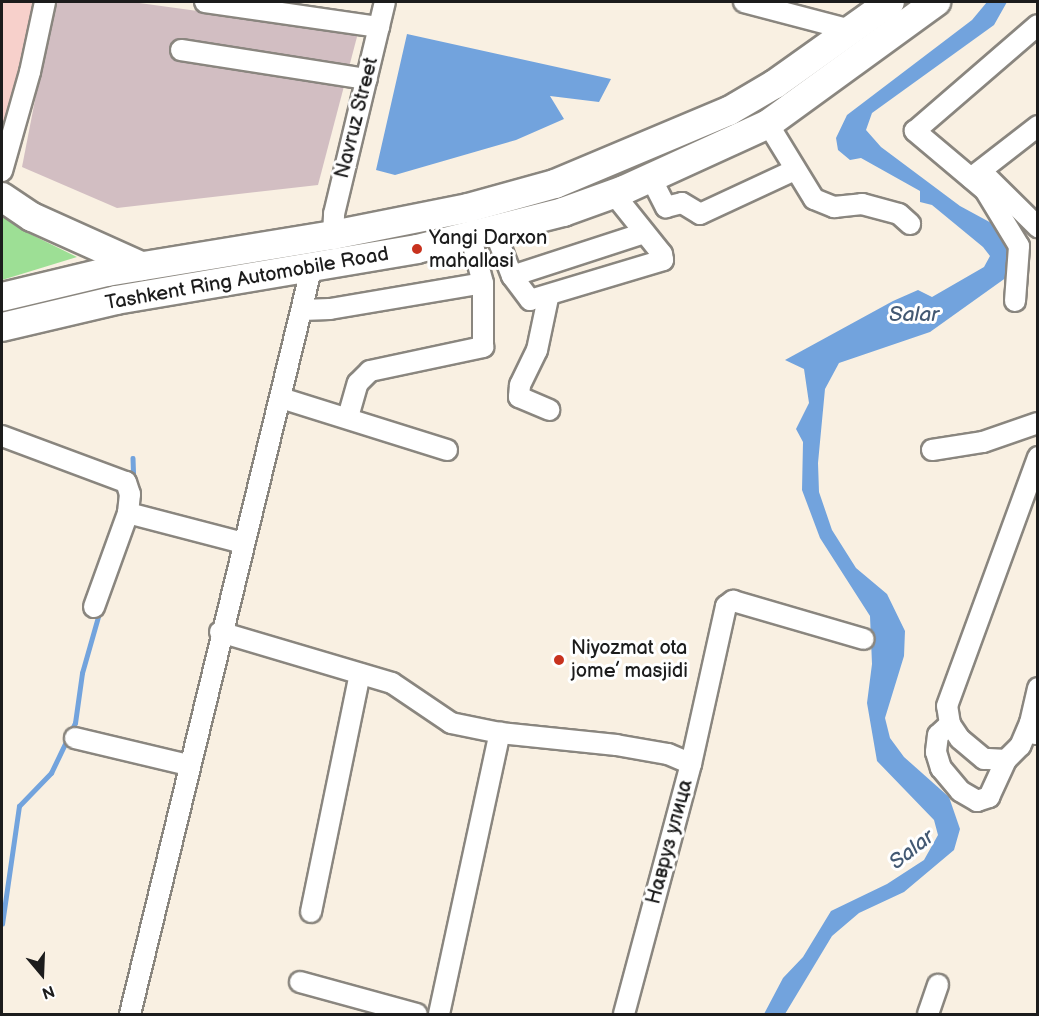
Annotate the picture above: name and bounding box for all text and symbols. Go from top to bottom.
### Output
street label: Navruz Street [330,55,384,181]
place label: Yangi Darxon mahallasi [429,226,547,273]
street label: Tashkent Ring Automobile Road [103,242,391,316]
marker: Yangi Darxon mahallasi [410,242,424,256]
water label: Salar [889,302,939,328]
place label: Niyozmat ota jome’ masjidi [571,636,688,683]
marker: Niyozmat ota jome’ masjidi [552,653,566,667]
street label: Навруз улица [642,777,698,907]
water label: Salar [885,825,939,875]
north arrow [12,944,72,1004]
text: N [39,981,57,1002]

